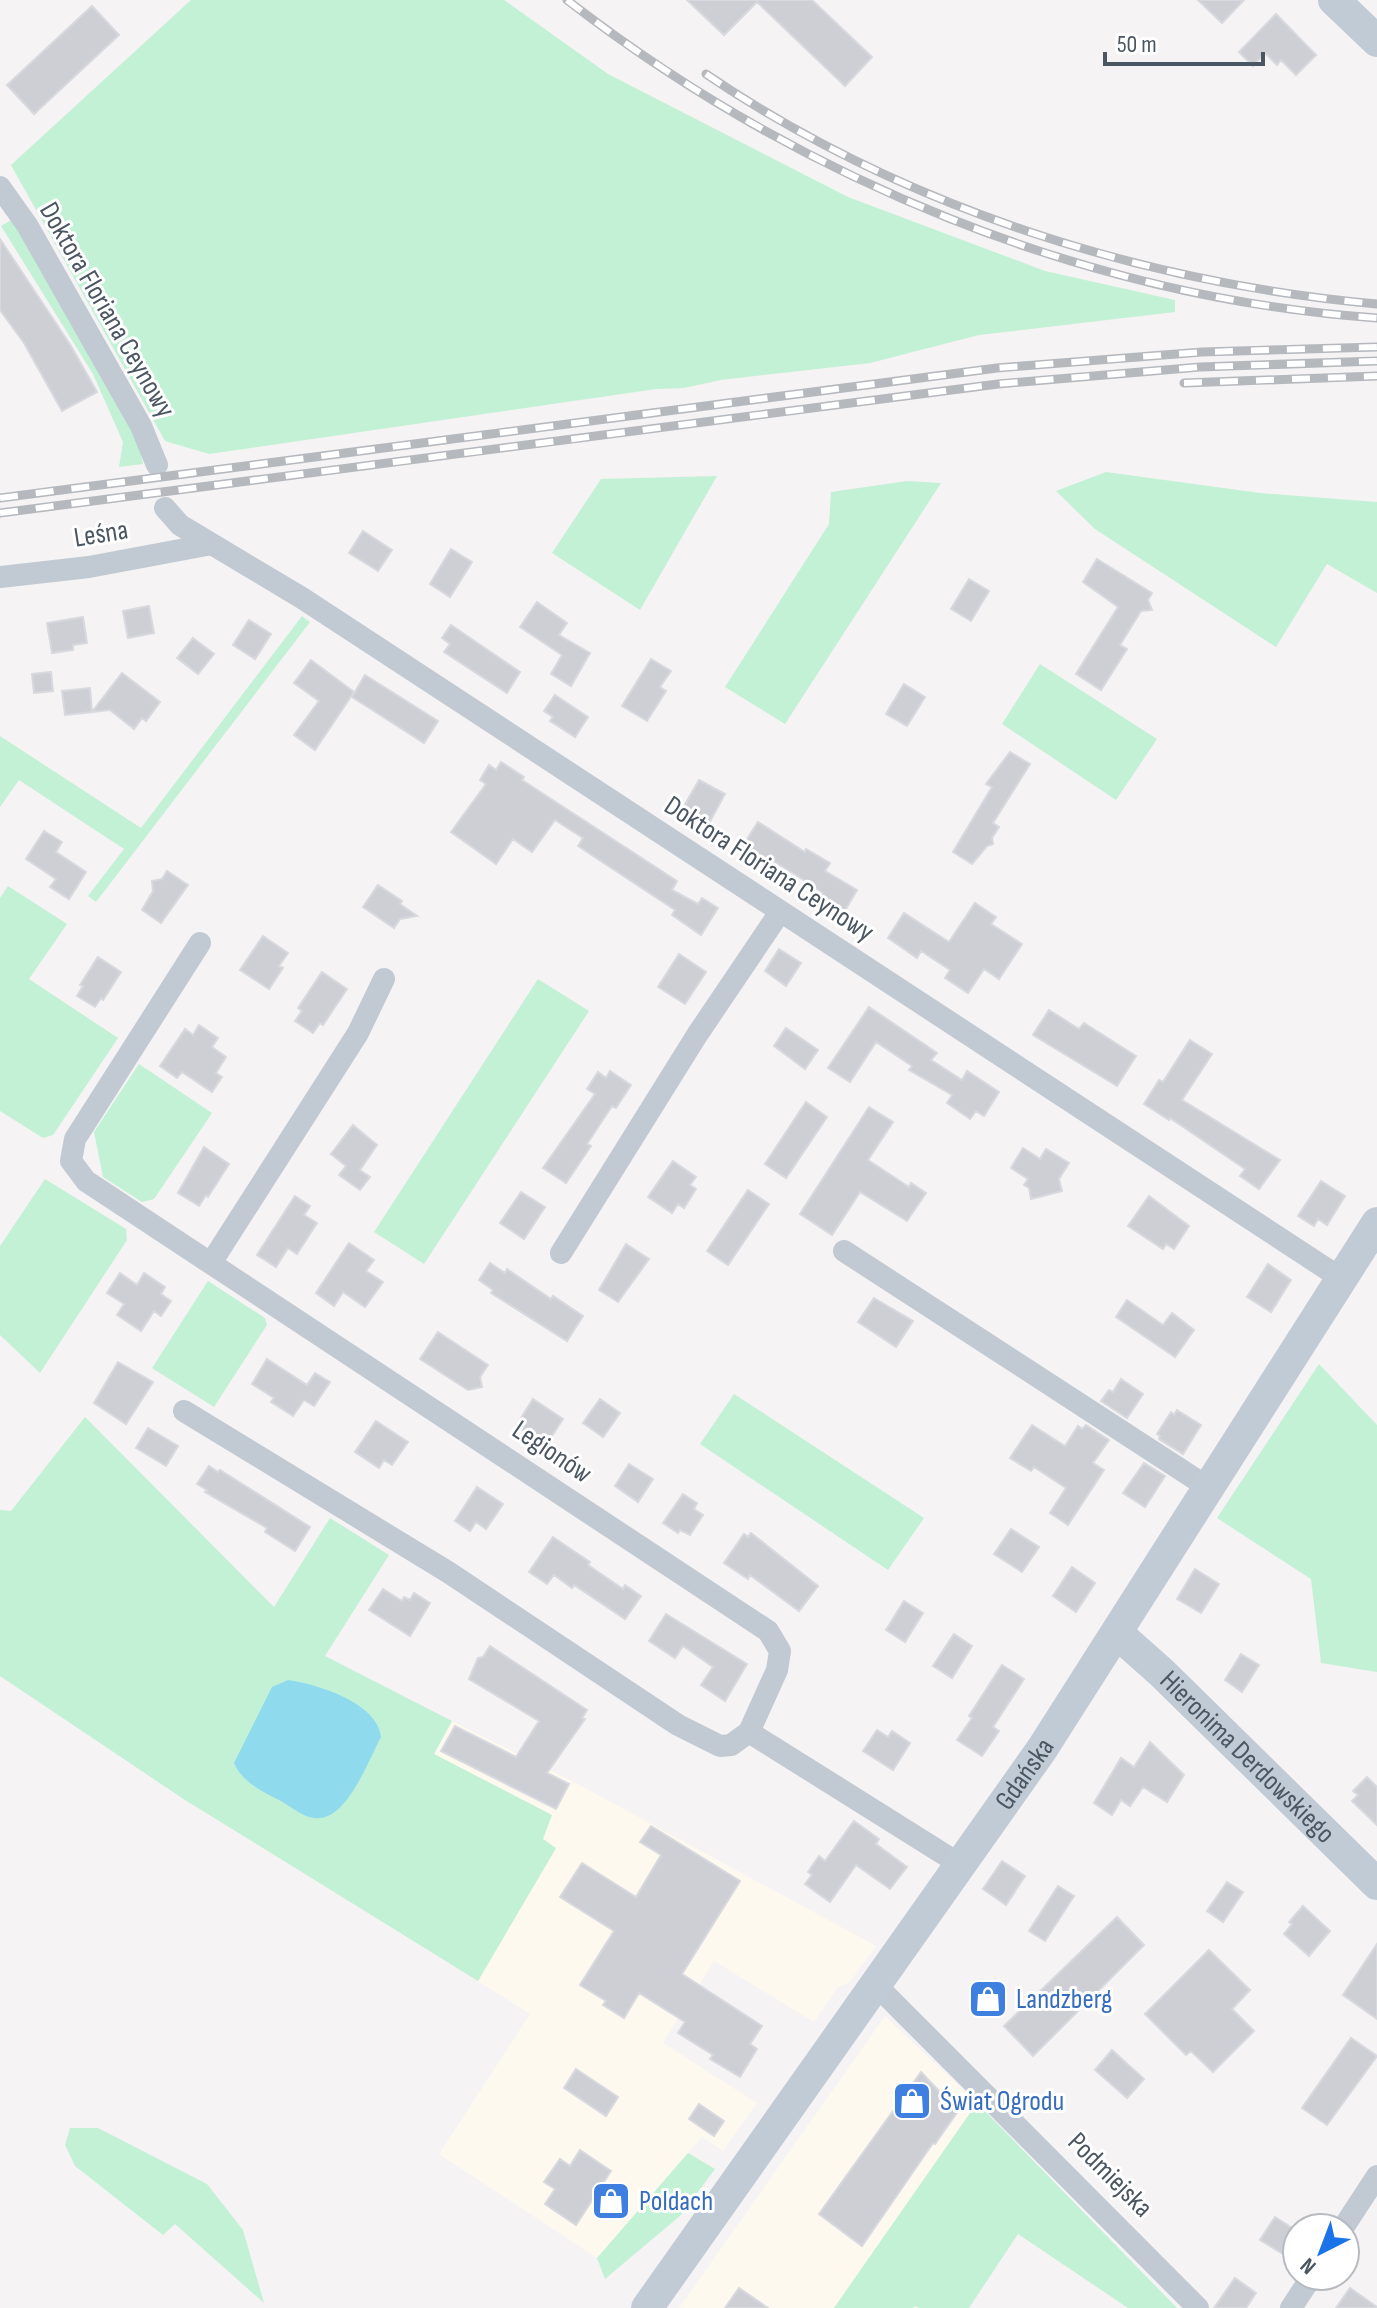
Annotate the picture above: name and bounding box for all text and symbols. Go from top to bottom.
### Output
scale bar [1105,16,1263,66]
text: 50 m [1117,30,1157,59]
street label: Doktora Floriana Ceynowy [32,197,182,424]
street label: Leśna [72,513,130,555]
street label: Doktora Floriana Ceynowy [658,789,880,949]
street label: Legionów [506,1414,598,1491]
street label: Hieronima Derdowskiego [1153,1664,1342,1850]
street label: Gdańska [988,1732,1061,1816]
shop icon: Landzberg [967,1978,1009,2020]
place label: Landzberg [1016,1983,1112,2016]
shop icon: Świat Ogrodu [891,2080,933,2122]
place label: Świat Ogrodu [940,2085,1064,2118]
street label: Podmiejska [1061,2126,1159,2224]
shop icon: Poldach [590,2180,632,2222]
place label: Poldach [639,2185,713,2218]
north arrow [1281,2212,1361,2292]
text: N [1295,2252,1322,2280]

